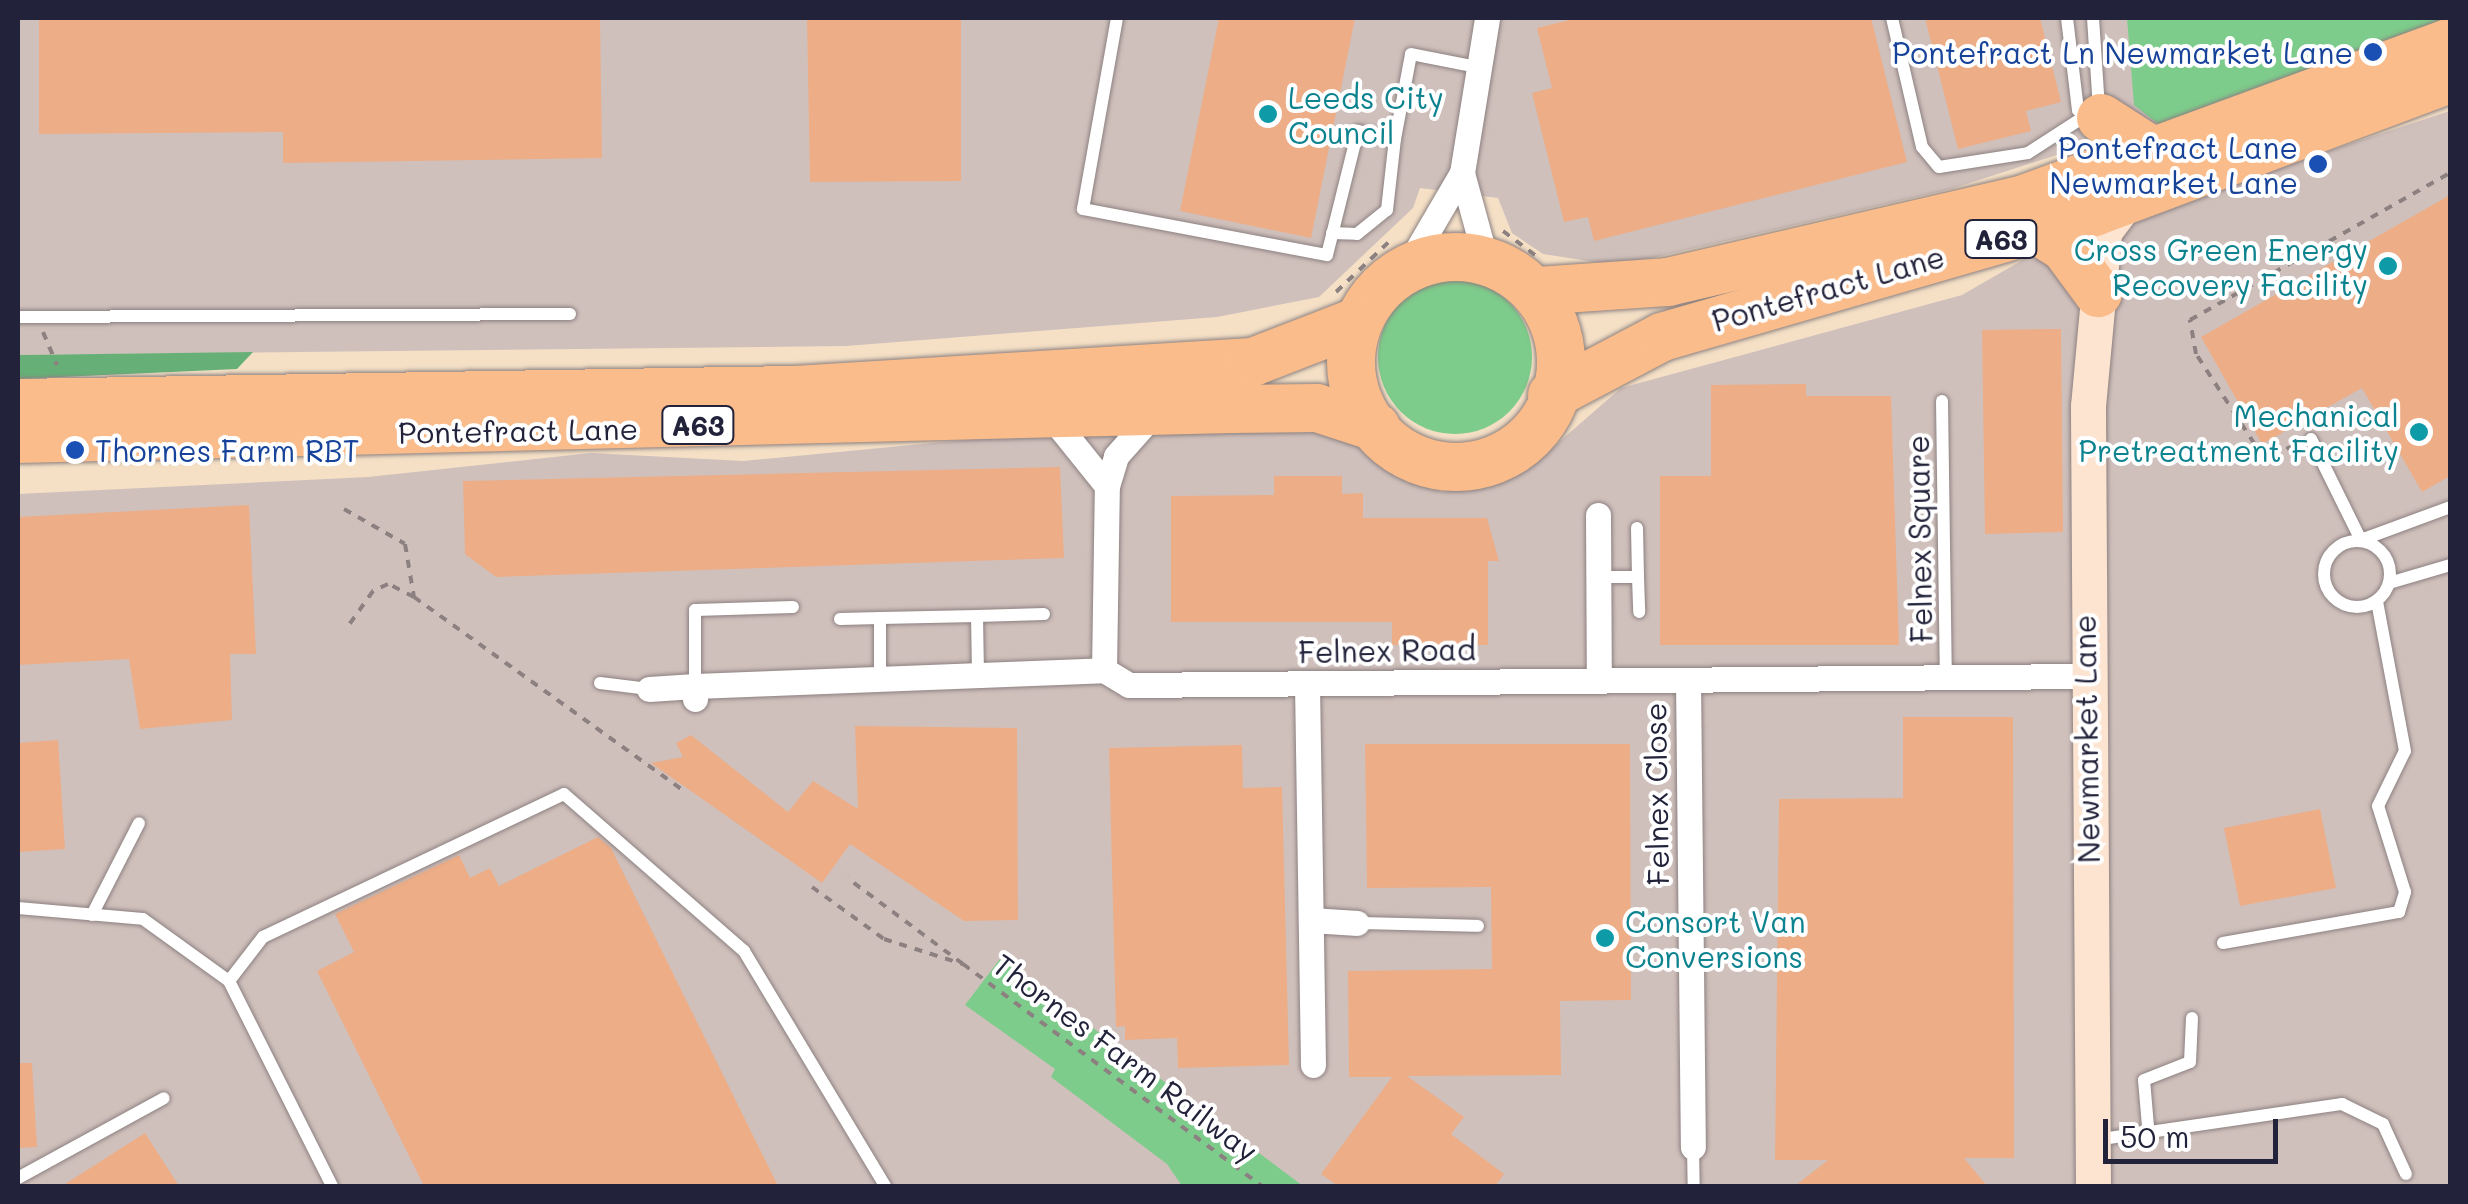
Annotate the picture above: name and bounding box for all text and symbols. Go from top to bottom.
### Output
place label: Pontefract Ln Newmarket Lane [1892,34,2353,70]
marker: Pontefract Ln Newmarket Lane [2362,41,2384,63]
place label: Leeds City Council [1288,79,1444,150]
marker: Leeds City Council [1257,103,1279,125]
place label: Pontefract Lane Newmarket Lane [2049,129,2298,200]
marker: Pontefract Lane Newmarket Lane [2307,153,2329,175]
road number: A63 [1964,216,2038,262]
place label: Cross Green Energy Recovery Facility [2074,231,2368,302]
street label: Pontefract Lane [1708,238,1948,338]
marker: Cross Green Energy Recovery Facility [2377,255,2399,277]
place label: Mechanical Pretreatment Facility [2079,397,2399,468]
road number: A63 [660,402,736,448]
street label: Pontefract Lane [398,410,638,450]
marker: Mechanical Pretreatment Facility [2408,421,2430,443]
place label: Thornes Farm RBT [95,432,359,468]
street label: Felnex Square [1899,435,1939,643]
marker: Thornes Farm RBT [64,439,86,461]
street label: Newmarket Lane [2066,614,2106,864]
street label: Felnex Road [1298,630,1476,670]
street label: Felnex Close [1636,702,1676,886]
place label: Consort Van Conversions [1625,903,1806,974]
marker: Consort Van Conversions [1594,927,1616,949]
street label: Thornes Farm Railway [987,946,1265,1168]
scale bar [2108,1099,2283,1161]
text: 50 m [2120,1116,2190,1156]

